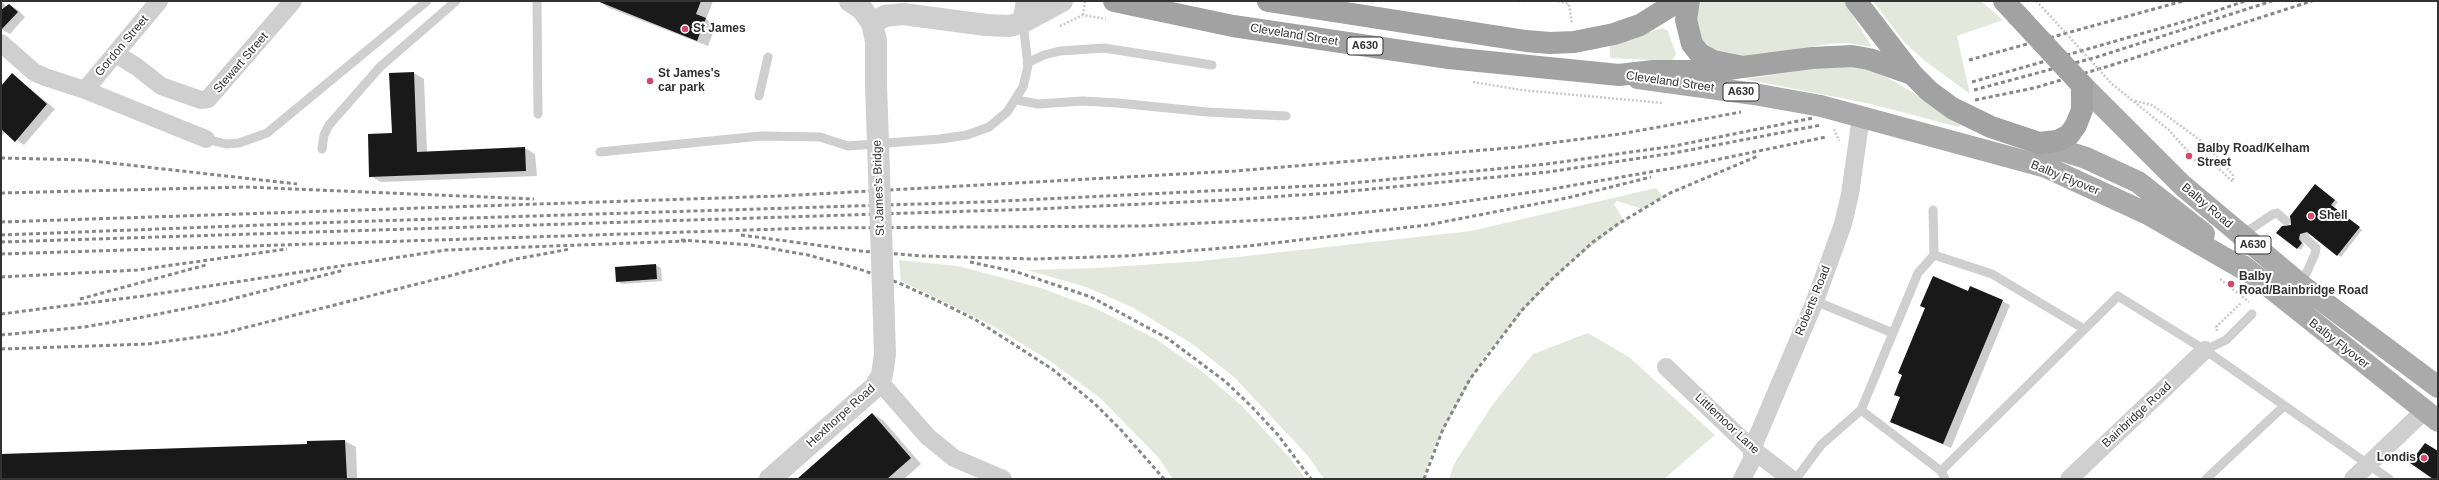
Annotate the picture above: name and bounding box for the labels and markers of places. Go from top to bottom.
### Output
place label: St James [693,22,746,36]
marker: St James [680,24,690,34]
place label: St James's car park [658,67,720,95]
marker: St James's car park [645,76,655,86]
place label: Balby Road/Kelham Street [2197,142,2310,170]
marker: Balby Road/Kelham Street [2184,151,2194,161]
place label: Shell [2319,209,2348,223]
marker: Shell [2306,211,2316,221]
place label: Balby Road/Bainbridge Road [2239,270,2368,298]
marker: Balby Road/Bainbridge Road [2226,279,2236,289]
place label: Londis [2377,451,2416,465]
marker: Londis [2419,453,2429,463]

